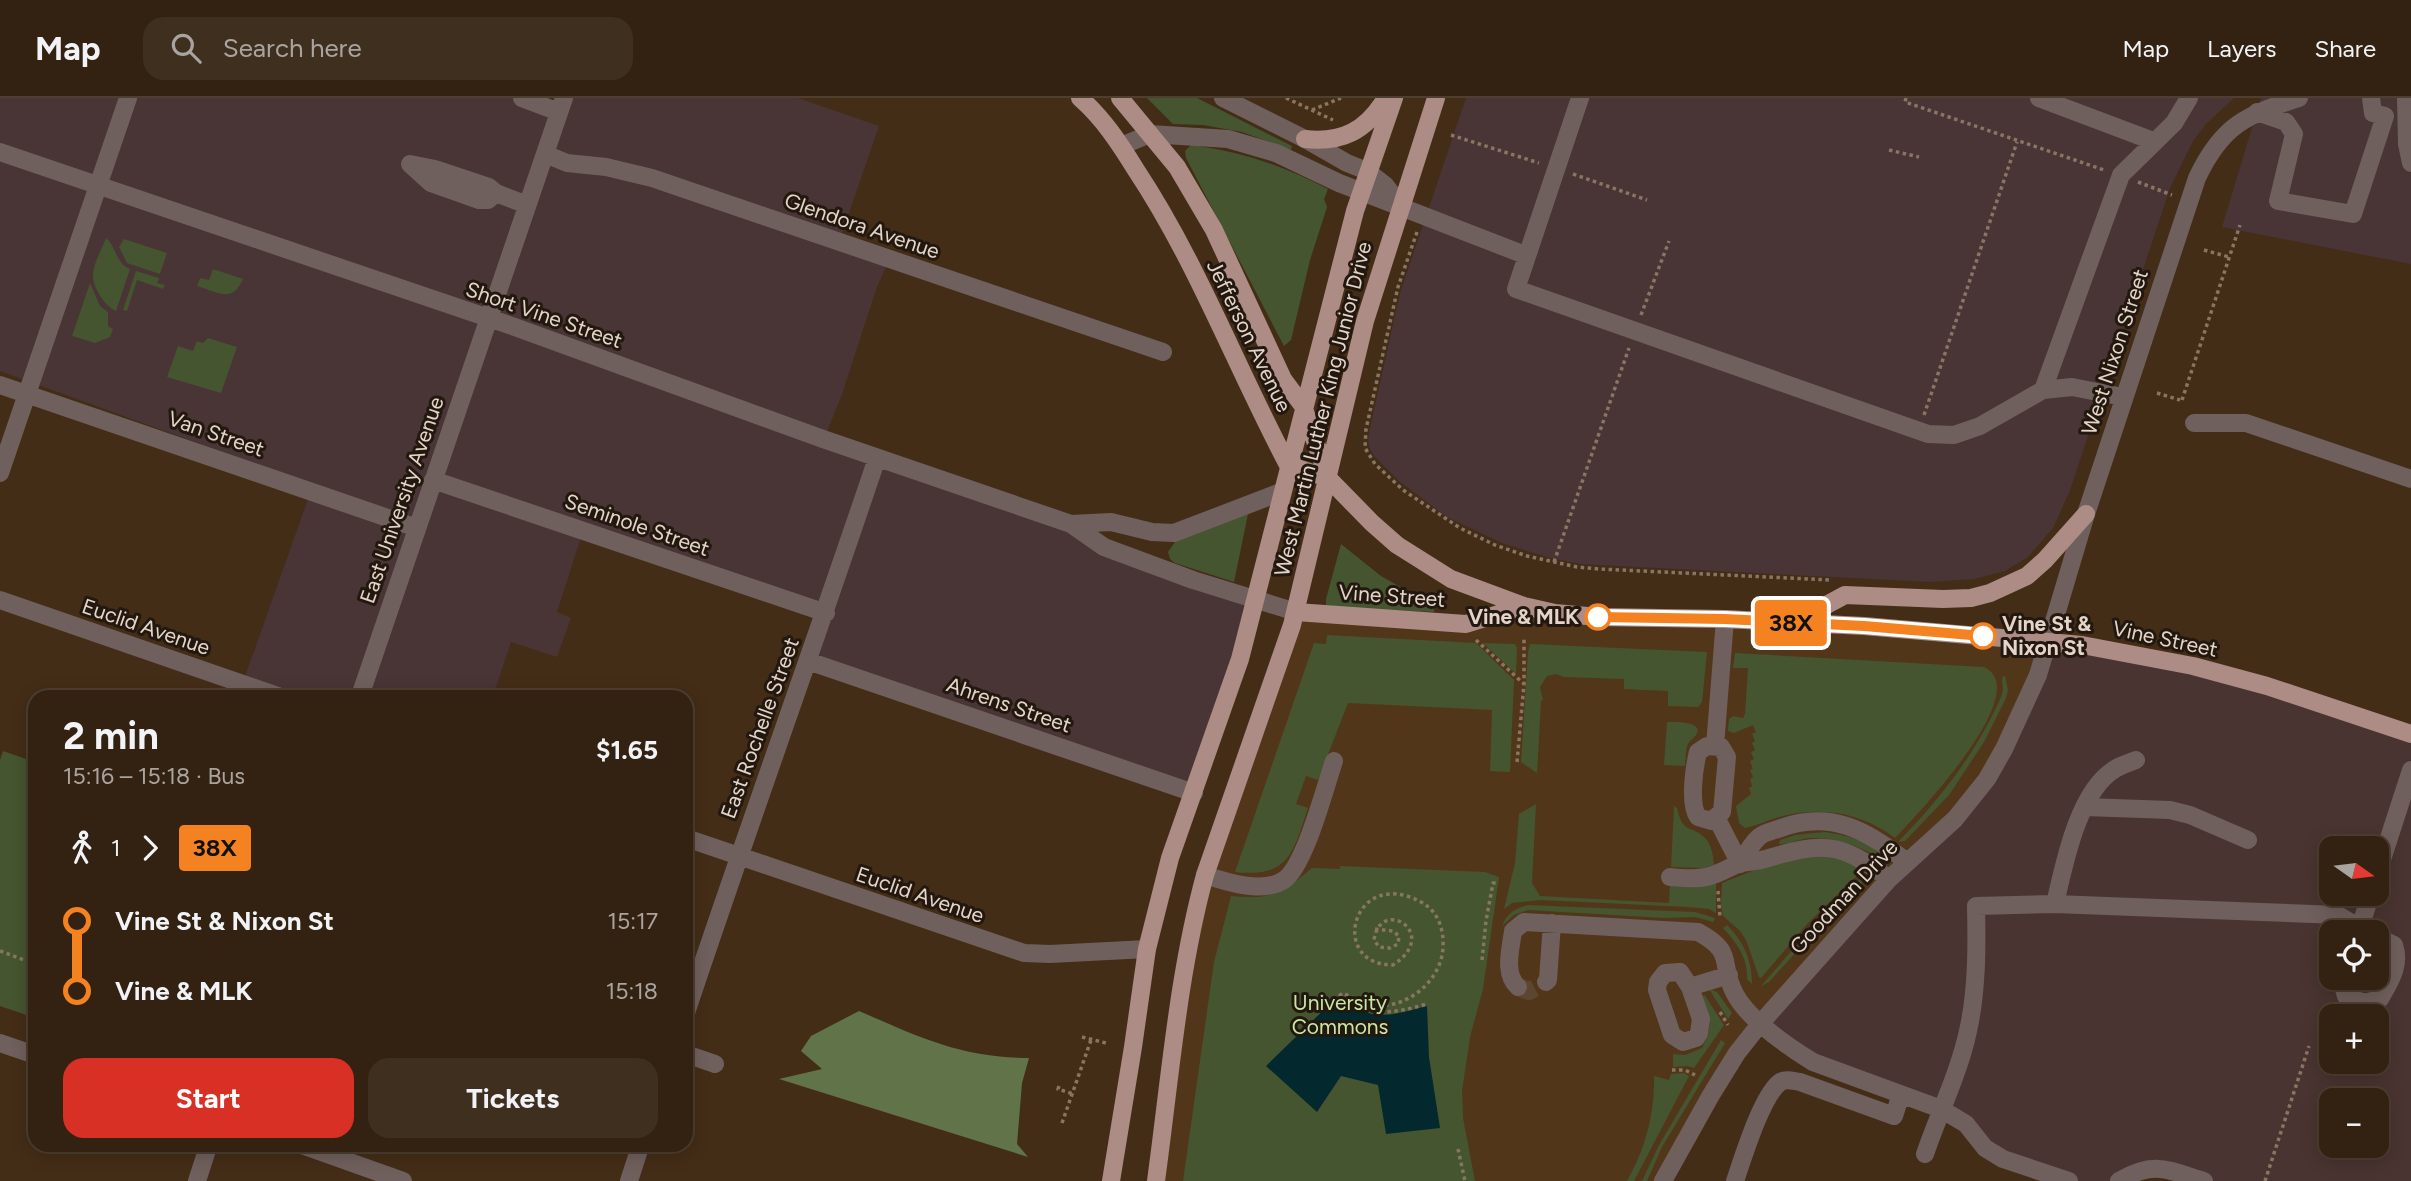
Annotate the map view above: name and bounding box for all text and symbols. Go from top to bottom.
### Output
search box [143,17,633,80]
text: Map [35,29,101,68]
icon: search [167,29,205,67]
text: Search here [223,32,362,64]
text: Map [2122,34,2169,63]
text: Layers [2207,34,2276,63]
text: Share [2314,34,2376,63]
street label: Glendora Avenue [781,187,943,264]
street label: West Martin Luther King Junior Drive [1269,239,1376,579]
street label: Jefferson Avenue [1202,256,1297,416]
street label: West Nixon Street [2076,266,2153,438]
street label: Short Vine Street [463,276,626,353]
street label: East University Avenue [354,393,449,606]
street label: Van Street [165,405,268,462]
street label: Seminole Street [562,488,713,561]
street label: Vine Street [1338,579,1446,612]
street label: Euclid Avenue [79,593,213,660]
line badge: 38X [1751,600,1831,646]
place label: Vine & MLK [1468,604,1579,629]
marker: Vine & MLK [1585,604,1611,630]
text: 38X [1769,608,1813,637]
place label: Vine St & Nixon St [2002,611,2091,660]
street label: Vine Street [2110,615,2220,662]
marker: Vine St & Nixon St [1970,623,1996,649]
street label: East Rochelle Street [715,634,804,822]
street label: Ahrens Street [944,672,1075,738]
text: 2 min [63,713,159,759]
text: $1.65 [596,734,658,766]
text: 15:16 – 15:18 · Bus [63,762,245,790]
icon: walk [63,829,101,867]
icon: forward [131,829,169,867]
text: 38X [193,833,237,862]
text: 1 [111,834,121,862]
street label: Goodman Drive [1784,834,1903,959]
north arrow [2319,836,2389,906]
map controls [2319,836,2389,1158]
street label: Euclid Avenue [853,861,987,928]
text: Vine St & Nixon St [115,905,334,937]
text: 15:17 [608,907,658,935]
button: locate [2319,920,2389,990]
text: Vine & MLK [115,975,253,1007]
text: 15:18 [606,977,658,1005]
park label: University Commons [1292,990,1388,1039]
button: + [2319,1004,2389,1074]
button: Start [63,1058,354,1138]
button: Tickets [368,1058,658,1138]
button: − [2319,1088,2389,1158]

